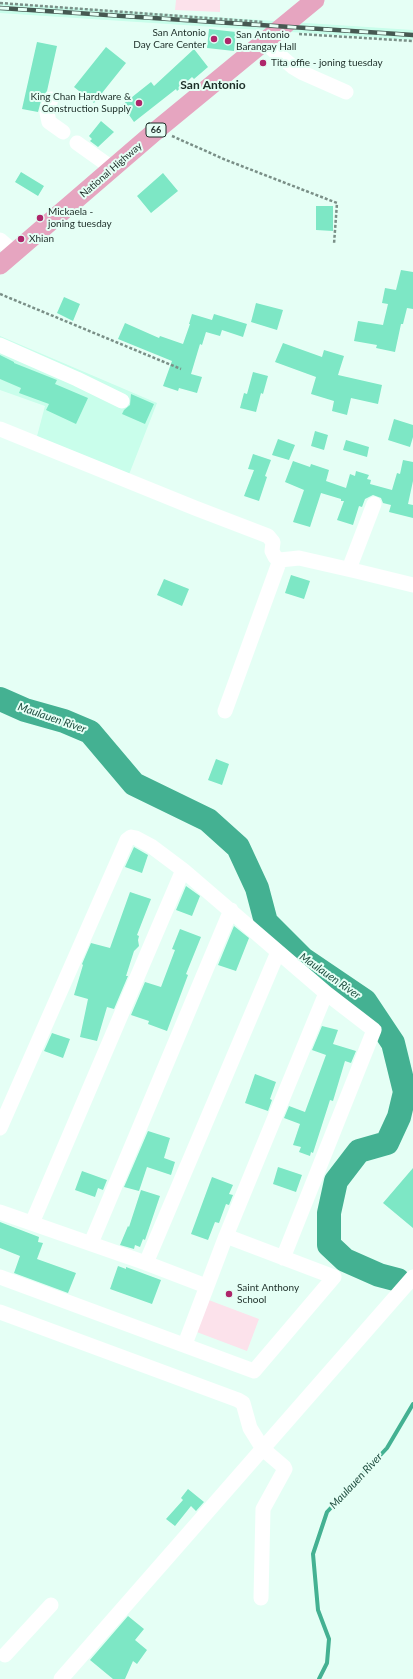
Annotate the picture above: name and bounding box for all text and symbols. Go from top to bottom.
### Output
place label: San Antonio Day Care Center [133,27,206,50]
place label: San Antonio Barangay Hall [236,29,296,52]
marker: San Antonio Day Care Center [209,34,219,44]
marker: San Antonio Barangay Hall [223,36,233,46]
place label: Tita offie - joning tuesday [271,57,383,69]
marker: Tita offie - joning tuesday [258,58,268,68]
district label: San Antonio [180,78,246,92]
place label: King Chan Hardware & Construction Supply [31,91,131,114]
marker: King Chan Hardware & Construction Supply [134,98,144,108]
road number: 66 [146,123,166,137]
street label: National Highway [78,140,144,200]
place label: Mickaela - joning tuesday [48,206,112,230]
marker: Mickaela - joning tuesday [35,213,45,223]
place label: Xhian [29,233,54,245]
marker: Xhian [16,234,26,244]
water label: Maulauen River [16,700,88,736]
water label: Maulauen River [297,950,363,1002]
place label: Saint Anthony School [237,1282,299,1306]
marker: Saint Anthony School [224,1289,234,1299]
water label: Maulauen River [327,1450,385,1512]

